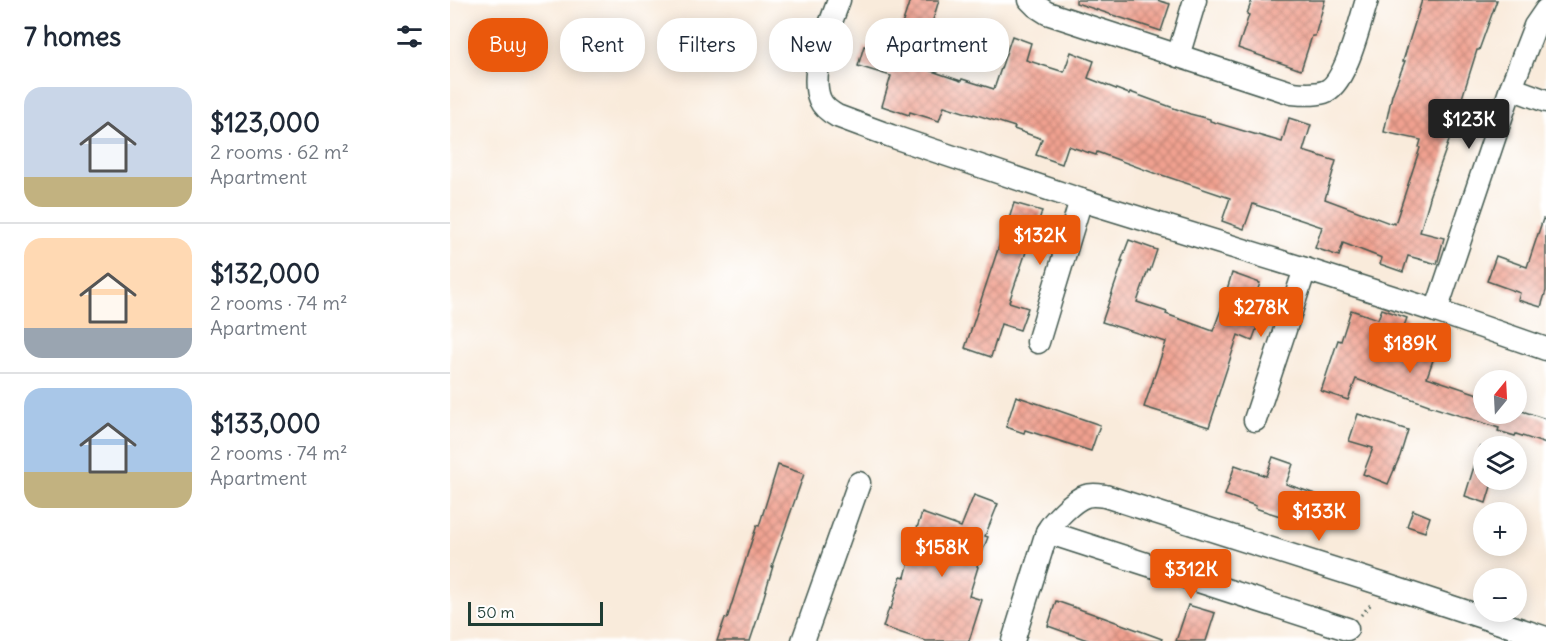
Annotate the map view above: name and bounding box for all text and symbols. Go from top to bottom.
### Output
chip: Buy [468,18,548,72]
chip: Rent [560,18,645,72]
chip: Filters [657,18,757,72]
chip: New [769,18,853,72]
chip: Apartment [865,18,1009,72]
text: 7 homes [24,20,121,53]
icon: filters [393,20,426,53]
pin: $123K [1427,99,1511,150]
text: $123,000 [210,106,320,139]
text: $123K [1442,106,1496,131]
icon: home [72,111,144,183]
text: 2 rooms · 62 m² [210,139,349,164]
text: Apartment [210,164,307,189]
pin: $132K [998,215,1082,266]
text: $132K [1013,222,1067,247]
text: $132,000 [210,257,320,290]
icon: home [72,262,144,334]
pin: $278K [1219,287,1303,338]
text: 2 rooms · 74 m² [210,290,347,315]
text: $278K [1233,294,1289,319]
text: Apartment [210,315,307,340]
pin: $189K [1368,323,1452,374]
text: $189K [1383,330,1437,355]
north arrow [1473,370,1527,424]
map controls [1473,370,1527,622]
text: $133,000 [210,407,321,440]
icon: home [72,412,144,484]
button: layers [1473,436,1527,490]
text: 2 rooms · 74 m² [210,440,347,465]
text: Apartment [210,465,307,490]
pin: $133K [1277,491,1361,542]
text: $133K [1292,498,1346,523]
button: + [1473,502,1527,556]
pin: $158K [900,527,984,578]
text: $158K [915,534,969,559]
pin: $312K [1149,549,1233,600]
text: $312K [1164,556,1218,581]
button: − [1473,568,1527,622]
scale bar [468,599,603,626]
text: 50 m [477,602,515,622]

